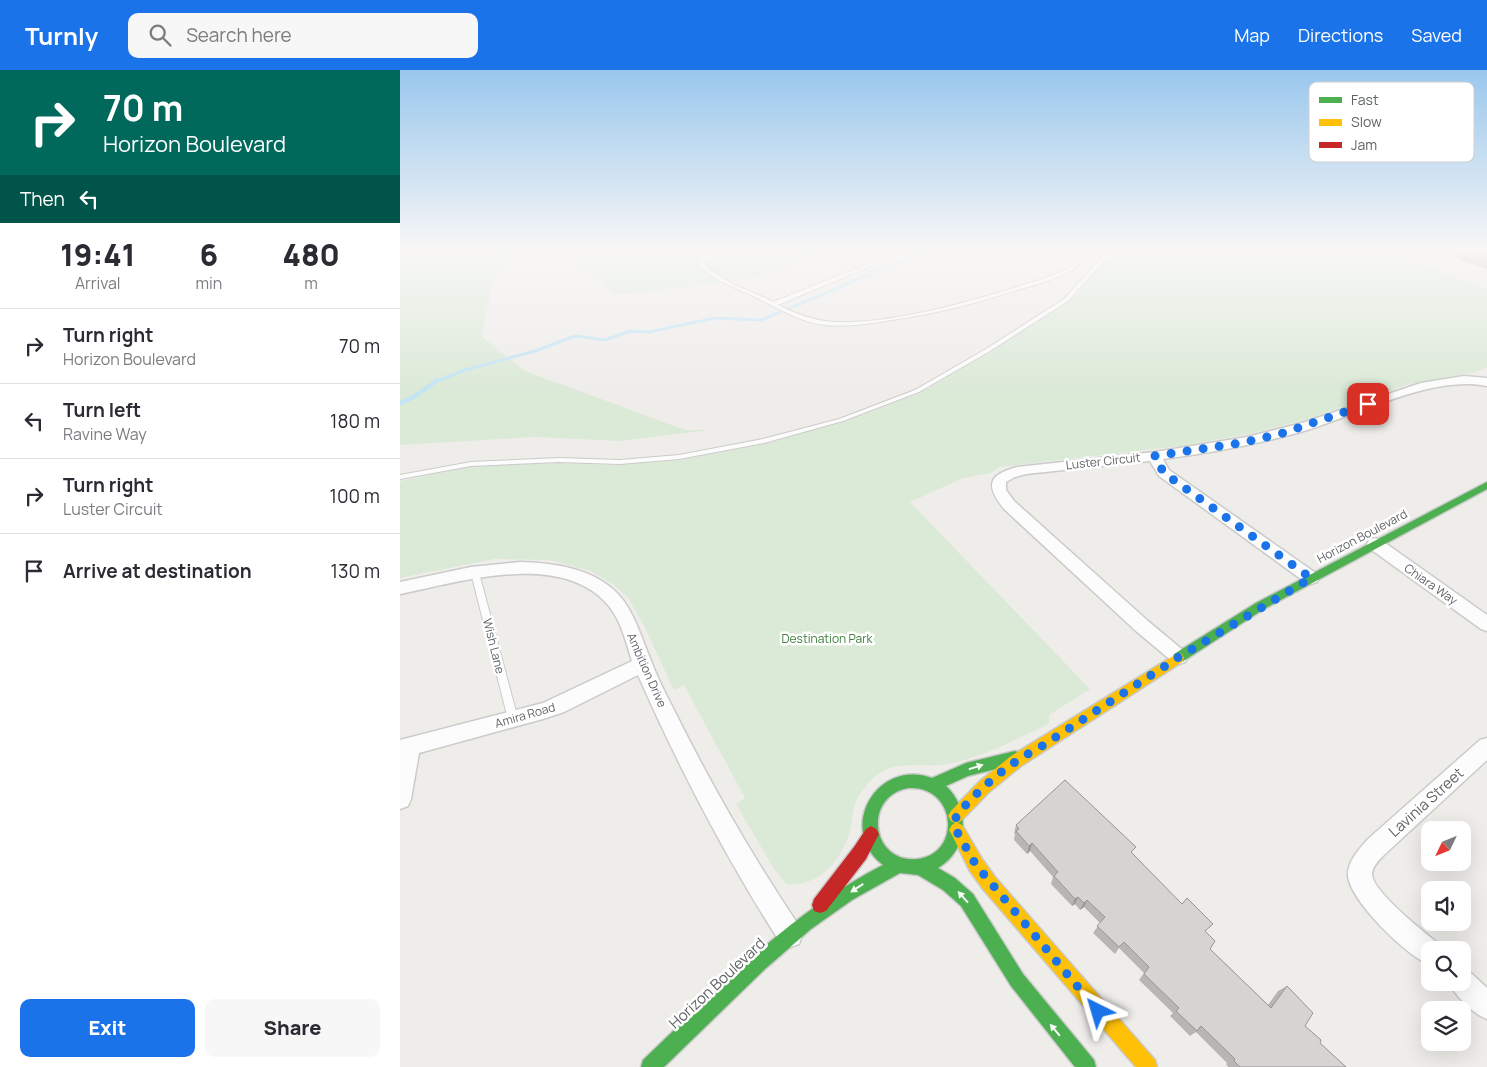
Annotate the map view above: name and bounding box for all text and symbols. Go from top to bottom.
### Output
search box [128,13,478,58]
text: Turnly [25,19,98,52]
icon: search [146,21,174,49]
text: Search here [186,22,292,48]
text: Map [1234,23,1270,47]
text: Directions [1298,23,1383,47]
text: Saved [1411,23,1462,47]
legend [1309,82,1474,162]
text: 70 m [103,84,183,132]
icon: right [20,90,85,155]
text: Fast [1351,90,1379,109]
text: Slow [1351,112,1382,131]
text: Horizon Boulevard [103,129,286,159]
text: Jam [1351,135,1377,154]
icon: left [75,185,103,213]
text: Then [20,186,65,212]
text: 19:41 [60,234,135,275]
text: 6 [200,234,218,275]
text: 480 [282,234,340,275]
text: Arrival [75,272,121,294]
text: min [195,272,222,294]
text: m [304,272,318,294]
text: Turn right [63,322,153,348]
icon: right [20,332,48,360]
text: 70 m [339,333,380,359]
text: Horizon Boulevard [63,348,196,370]
pin [1347,383,1389,425]
icon: arrive [1354,390,1382,418]
text: Turn left [63,397,141,423]
icon: left [20,407,48,435]
text: 180 m [330,408,380,434]
text: Ravine Way [63,423,147,445]
street label: Luster Circuit [1065,449,1141,473]
text: Turn right [63,472,153,498]
icon: right [20,482,48,510]
text: 100 m [329,483,380,509]
text: Luster Circuit [63,498,163,520]
street label: Horizon Boulevard [1314,505,1410,567]
icon: arrive [20,557,48,585]
text: Arrive at destination [63,558,252,584]
text: 130 m [331,558,380,584]
street label: Chiara Way [1401,559,1462,609]
street label: Wish Lane [479,617,509,675]
street label: Ambition Drive [623,630,671,710]
park label: Destination Park [782,630,874,647]
street label: Amira Road [493,698,557,732]
one-way arrow [969,763,984,771]
street label: Lavinia Street [1384,763,1468,841]
north arrow [1421,821,1471,871]
map controls [1421,821,1471,1051]
button: sound [1421,881,1471,931]
one-way arrow [850,884,864,893]
one-way arrow [957,891,969,903]
street label: Horizon Boulevard [664,933,770,1033]
button: search [1421,941,1471,991]
position arrow [1071,984,1123,1036]
button: Exit [20,999,195,1057]
button: Share [205,999,380,1057]
button: layers [1421,1001,1471,1051]
one-way arrow [1050,1023,1061,1036]

